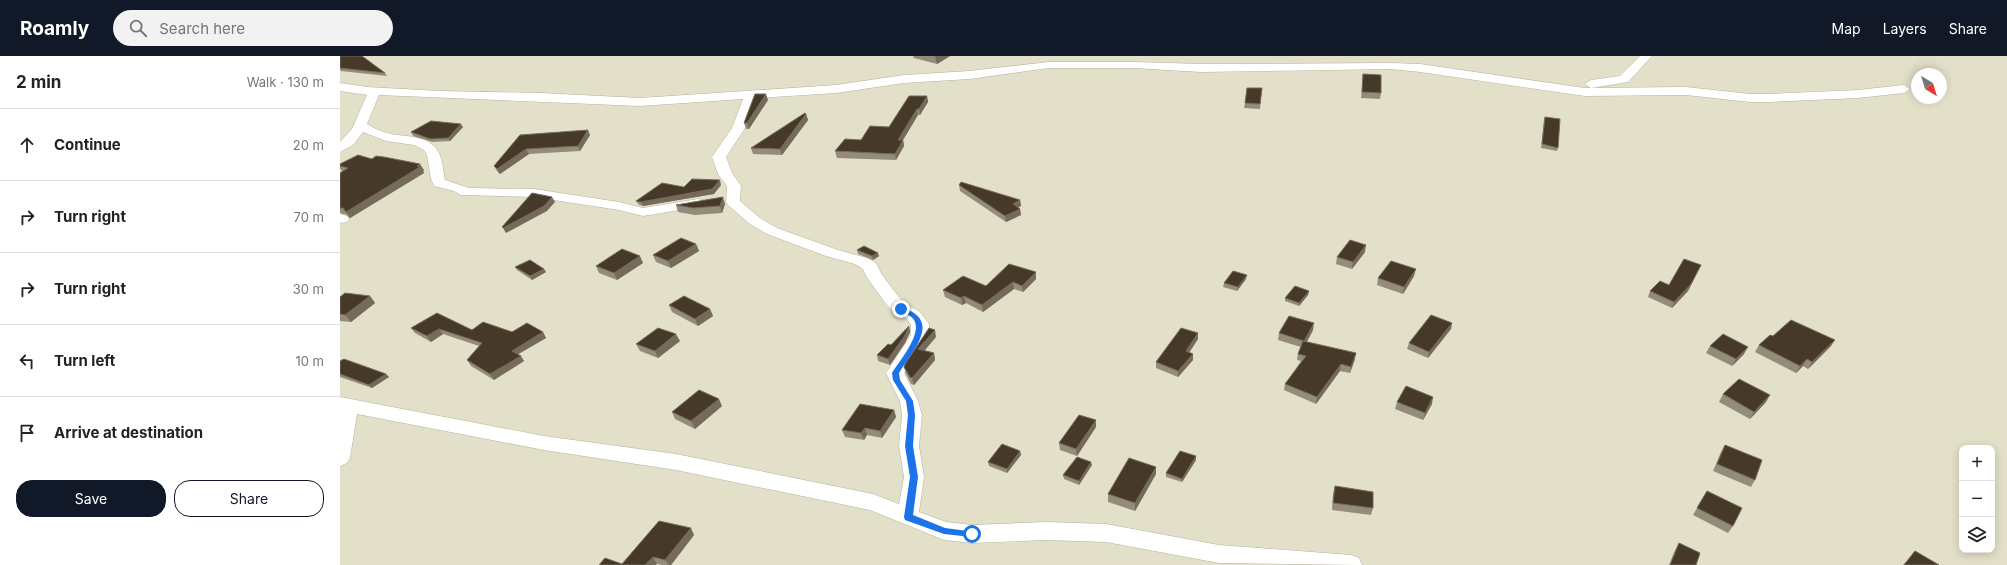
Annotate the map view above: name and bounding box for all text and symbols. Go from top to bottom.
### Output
search box [113,10,393,46]
text: Roamly [20,17,89,40]
icon: search [127,17,149,39]
text: Search here [159,19,245,38]
text: Map [1832,20,1861,37]
text: Layers [1883,20,1927,37]
text: Share [1949,20,1987,37]
north arrow [1911,68,1947,104]
text: 2 min [16,72,61,92]
text: Walk · 130 m [247,74,324,90]
icon: ahead [16,134,38,156]
text: Continue [54,135,121,154]
text: 20 m [293,137,324,153]
icon: right [16,206,38,228]
text: Turn right [54,207,126,226]
text: 70 m [294,209,324,225]
icon: right [16,278,38,300]
text: Turn right [54,279,126,298]
text: 30 m [293,281,324,297]
route end [892,300,910,318]
icon: left [16,350,38,372]
text: Turn left [54,351,115,370]
text: 10 m [295,353,324,369]
icon: arrive [16,422,38,444]
text: Arrive at destination [54,423,203,442]
map controls [1959,445,1995,553]
button: + [1959,445,1995,481]
button: Save [16,480,166,517]
button: Share [174,480,324,517]
button: − [1959,481,1995,517]
button: layers [1959,517,1995,553]
route start [963,525,981,543]

